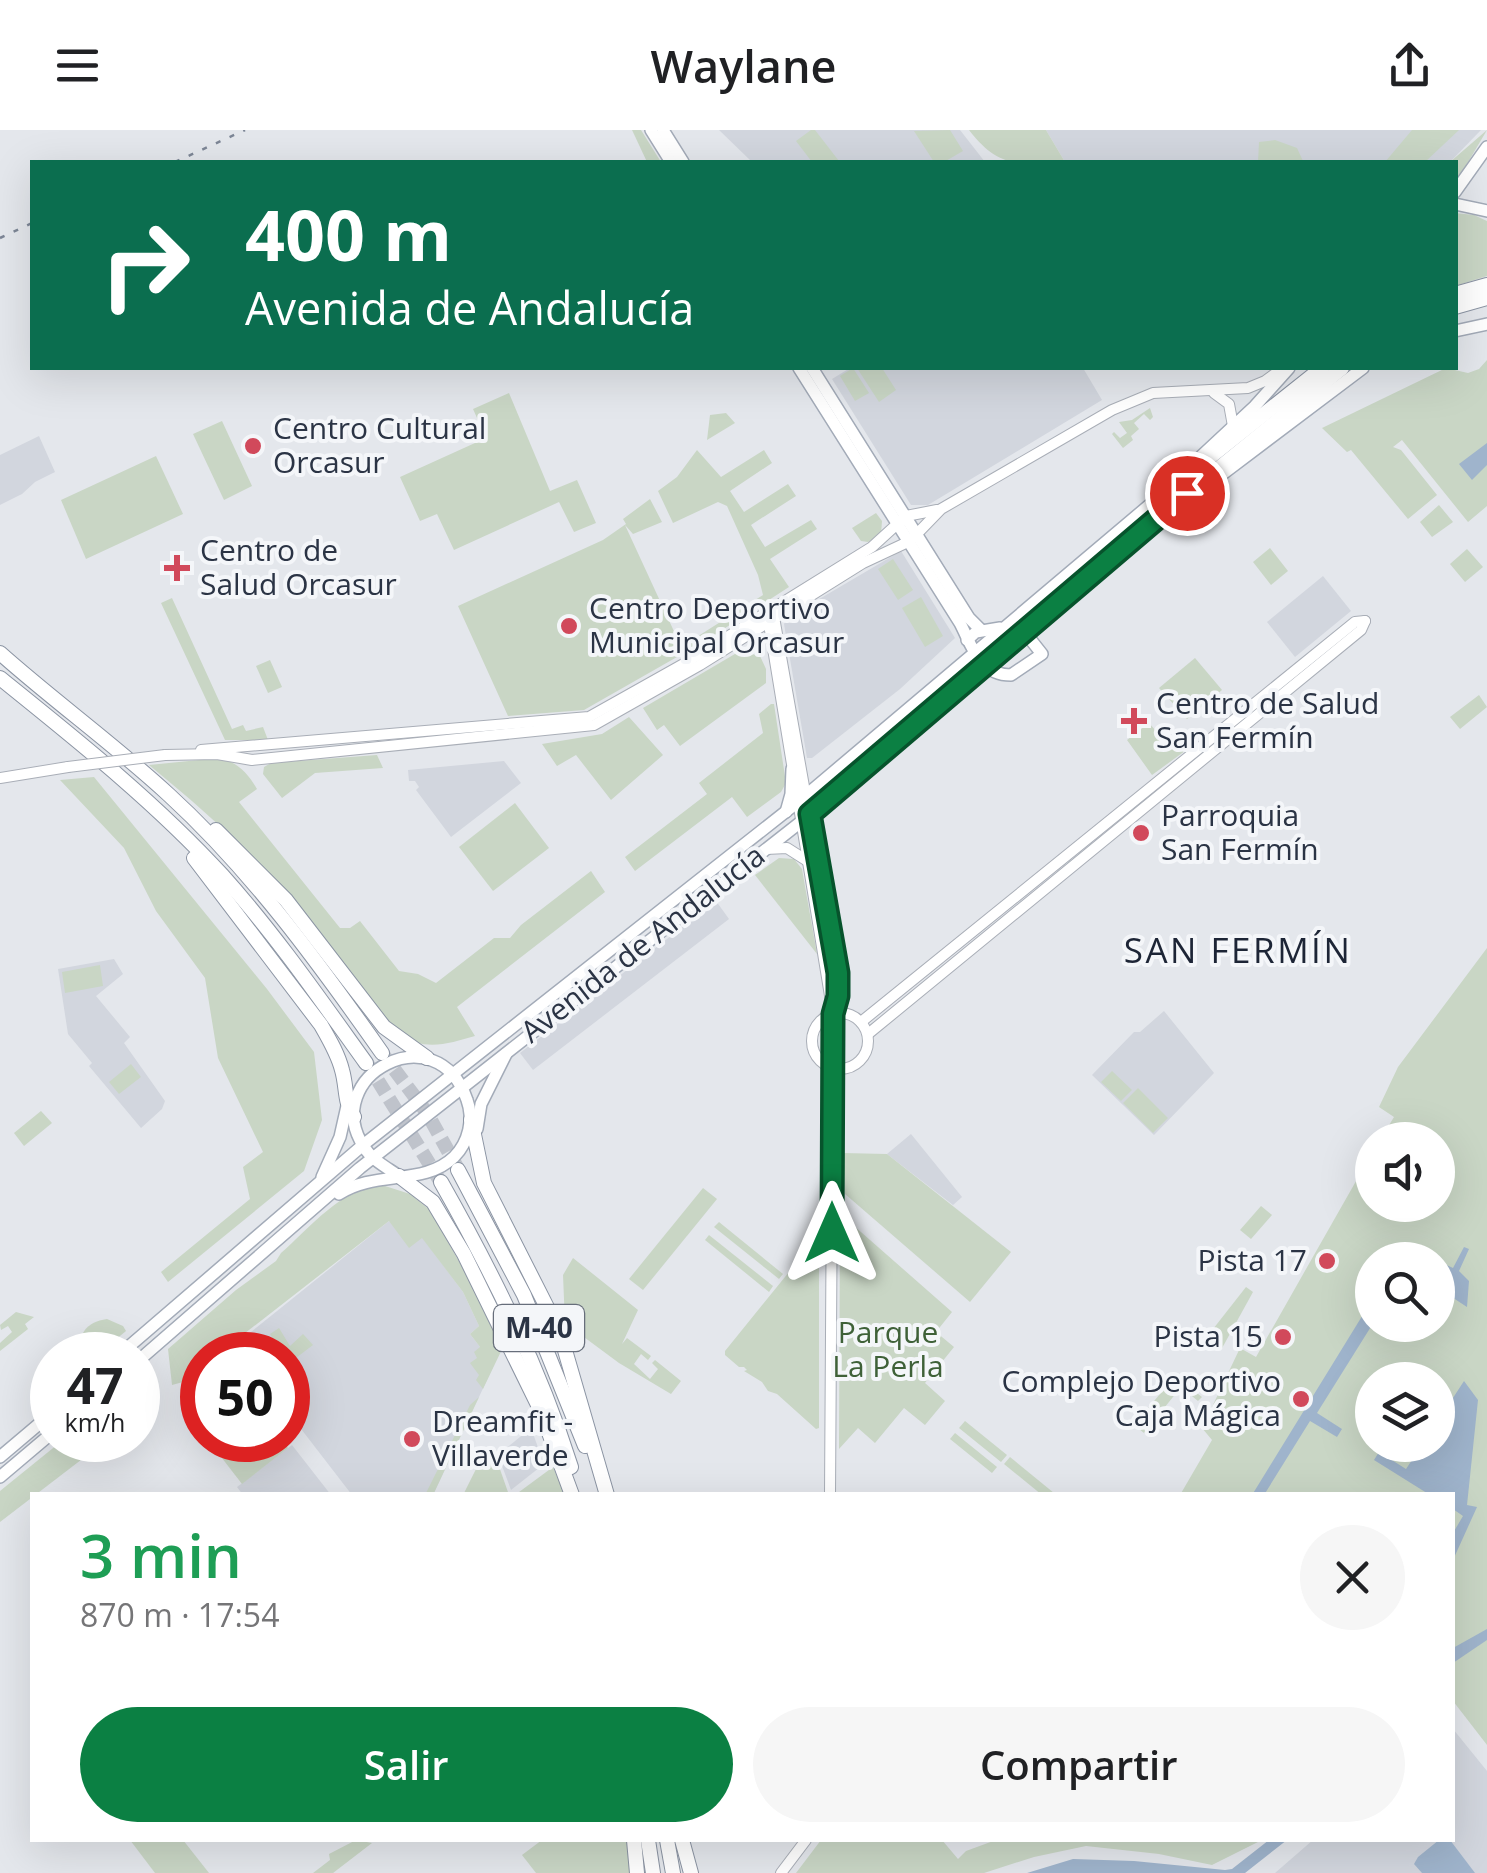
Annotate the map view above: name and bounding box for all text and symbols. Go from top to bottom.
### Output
text: Waylane [651,35,836,96]
icon: menu [50,38,105,93]
icon: share [1382,38,1437,93]
text: 400 m [245,186,452,282]
icon: right [80,200,210,330]
text: Avenida de Andalucía [245,277,694,338]
place label: Centro Cultural Orcasur [273,407,486,482]
marker: Centro Cultural Orcasur [242,435,264,457]
pin [1145,451,1230,536]
icon: arrive [1160,466,1215,521]
place label: Centro de Salud Orcasur [200,529,397,604]
marker: Centro de Salud Orcasur [164,555,190,581]
place label: Centro Deportivo Municipal Orcasur [589,587,844,662]
marker: Centro Deportivo Municipal Orcasur [558,615,580,637]
place label: Centro de Salud San Fermín [1156,682,1379,757]
marker: Centro de Salud San Fermín [1121,708,1147,734]
place label: Parroquia San Fermín [1161,794,1319,869]
marker: Parroquia San Fermín [1130,822,1152,844]
street label: Avenida de Andalucía [511,834,773,1051]
district label: SAN FERMÍN [1124,926,1352,973]
map controls [1355,1122,1455,1462]
button: sound [1355,1122,1455,1222]
position arrow [780,1181,884,1285]
place label: Pista 17 [1198,1239,1307,1280]
button: search [1355,1242,1455,1342]
marker: Pista 17 [1316,1250,1338,1272]
road number: M-40 [494,1305,584,1351]
park label: Parque La Perla [832,1311,944,1386]
place label: Pista 15 [1154,1315,1263,1356]
marker: Pista 15 [1272,1326,1294,1348]
speed limit sign: 50 [180,1332,310,1462]
text: 47 [66,1351,124,1419]
place label: Complejo Deportivo Caja Mágica [1002,1360,1281,1435]
button: layers [1355,1362,1455,1462]
marker: Complejo Deportivo Caja Mágica [1290,1388,1312,1410]
place label: Dreamfit - Villaverde [432,1400,573,1475]
text: km/h [65,1405,125,1439]
marker: Dreamfit - Villaverde [401,1428,423,1450]
text: 3 min [80,1514,242,1596]
button: close [1300,1525,1405,1630]
text: 870 m · 17:54 [80,1593,279,1636]
button: Salir [80,1707,733,1822]
button: Compartir [753,1707,1405,1822]

